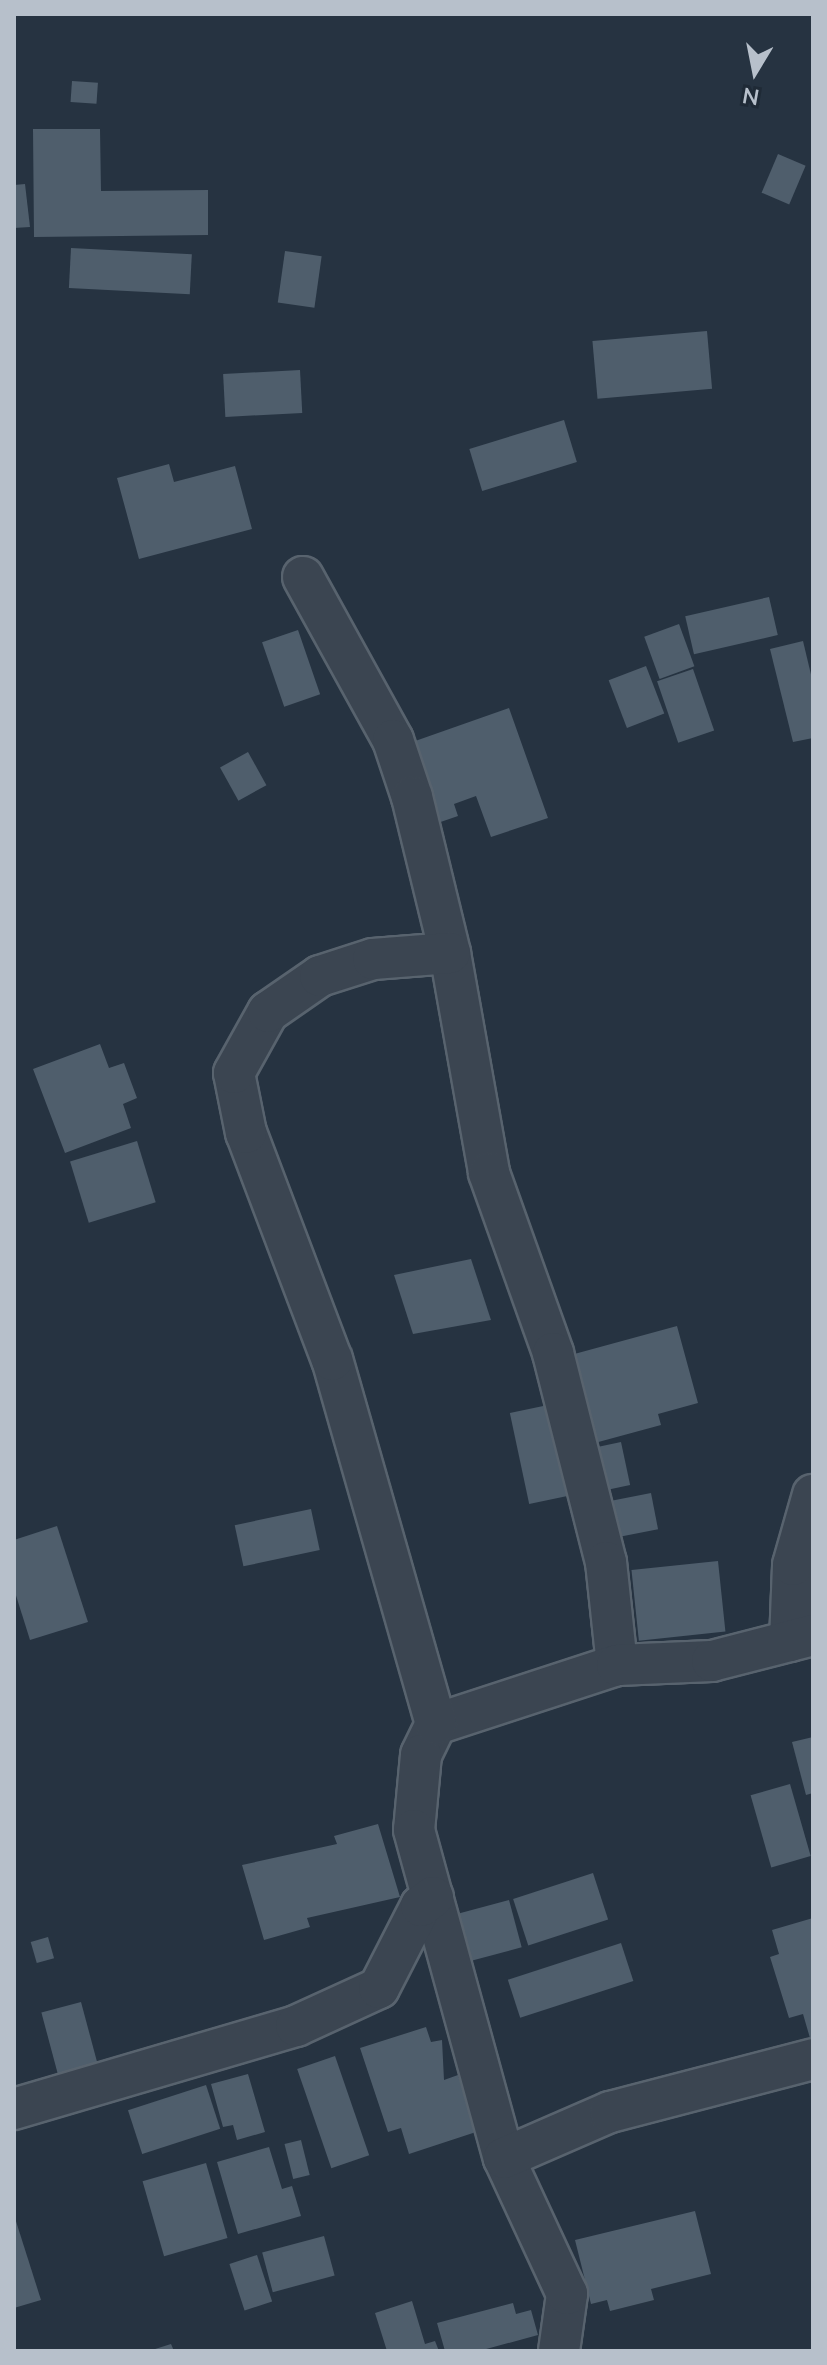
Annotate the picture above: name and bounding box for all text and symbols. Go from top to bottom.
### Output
north arrow [715,32,795,112]
text: N [740,79,762,112]

